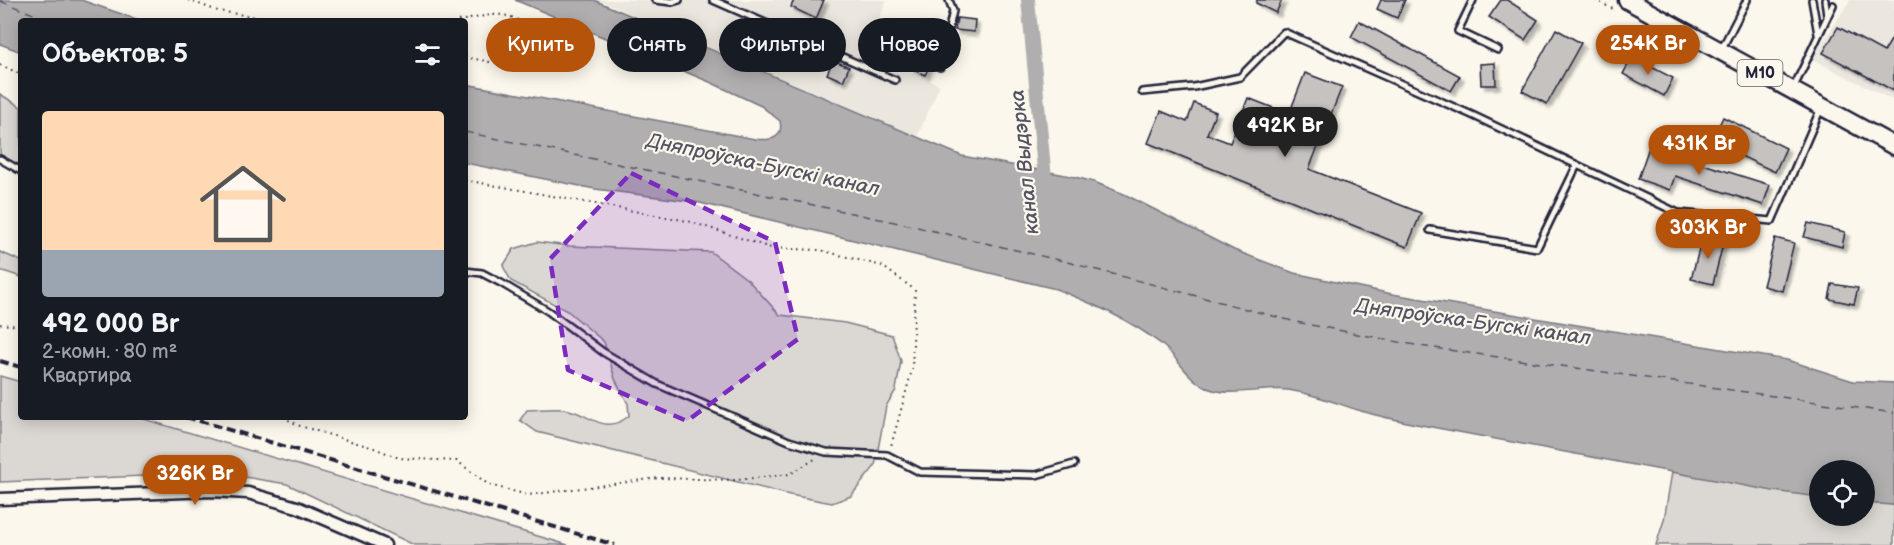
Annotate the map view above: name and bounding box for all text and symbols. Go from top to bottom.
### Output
chip: Купить [486,18,595,72]
chip: Снять [607,18,707,72]
chip: Фильтры [719,18,846,72]
chip: Новое [858,18,961,72]
pin: 254K Br [1593,25,1703,76]
text: 254K Br [1610,32,1686,56]
icon: filters [411,38,444,71]
text: Объектов: 5 [42,39,188,70]
road number: М10 [1738,60,1782,86]
water label: канал Выдэрка [1005,88,1045,236]
pin: 492K Br [1230,107,1340,158]
text: 492K Br [1247,114,1323,138]
pin: 431K Br [1644,125,1754,176]
water label: Дняпроўска-Бугскі канал [642,128,882,202]
text: 431K Br [1663,132,1735,156]
icon: home [189,150,297,258]
pin: 303K Br [1653,209,1763,260]
text: 303K Br [1670,216,1746,240]
water label: Дняпроўска-Бугскі канал [1352,293,1593,350]
text: 492 000 Br [42,309,179,340]
text: 2-комн. · 80 m² [42,340,177,364]
text: Квартира [42,364,132,388]
pin: 326K Br [140,455,250,506]
map controls [1809,460,1875,526]
button: locate [1809,460,1875,526]
text: 326K Br [157,462,233,486]

